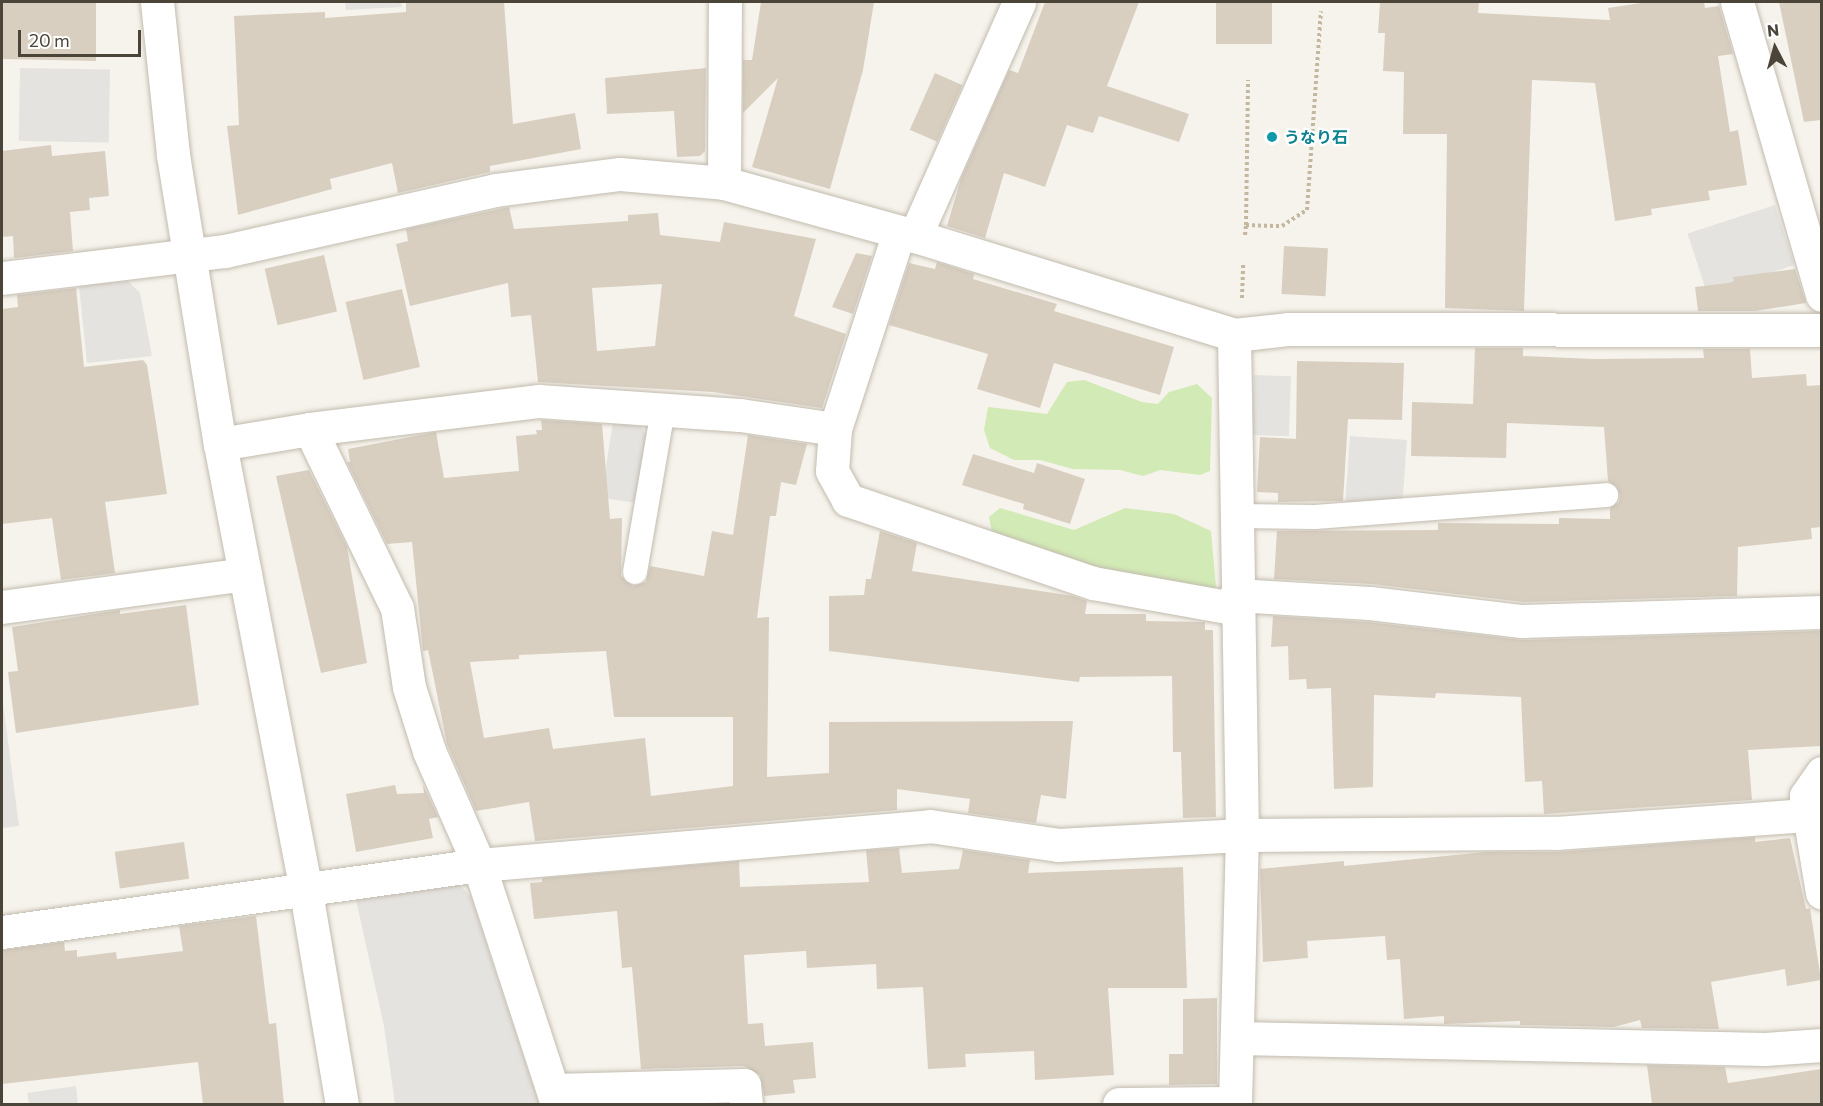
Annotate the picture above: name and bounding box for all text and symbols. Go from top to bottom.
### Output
scale bar [21,18,144,56]
north arrow [1745,18,1805,78]
text: N [1766,20,1780,40]
text: 20 m [29,29,70,51]
place label: うなり石 [1284,127,1348,147]
marker: うなり石 [1265,130,1279,144]

